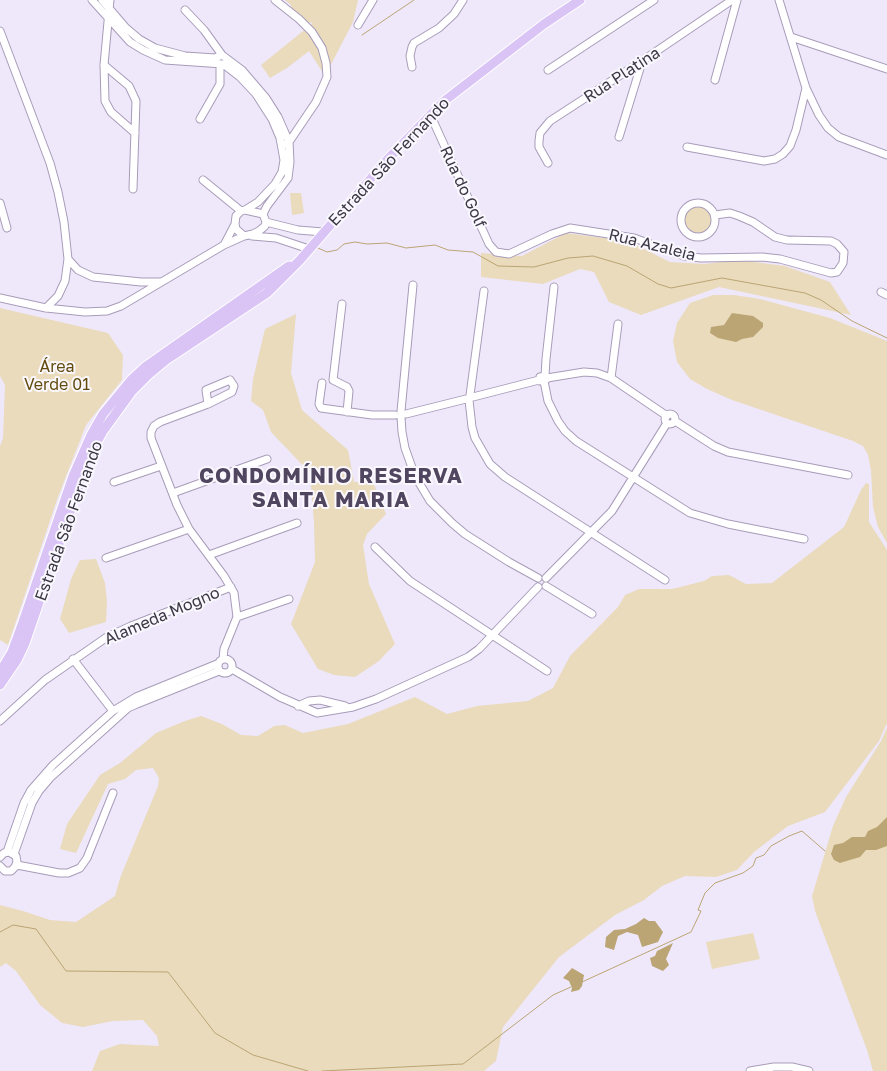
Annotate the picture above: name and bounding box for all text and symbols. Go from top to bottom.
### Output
street label: Rua Platina [580,43,664,107]
street label: Estrada São Fernando [325,94,453,230]
street label: Rua do Golf [436,143,490,231]
street label: Rua Azaleia [607,225,697,265]
park label: Área Verde 01 [24,357,90,395]
street label: Estrada São Fernando [31,439,107,603]
district label: CONDOMÍNIO RESERVA SANTA MARIA [197,463,465,513]
street label: Alameda Mogno [101,583,223,649]

